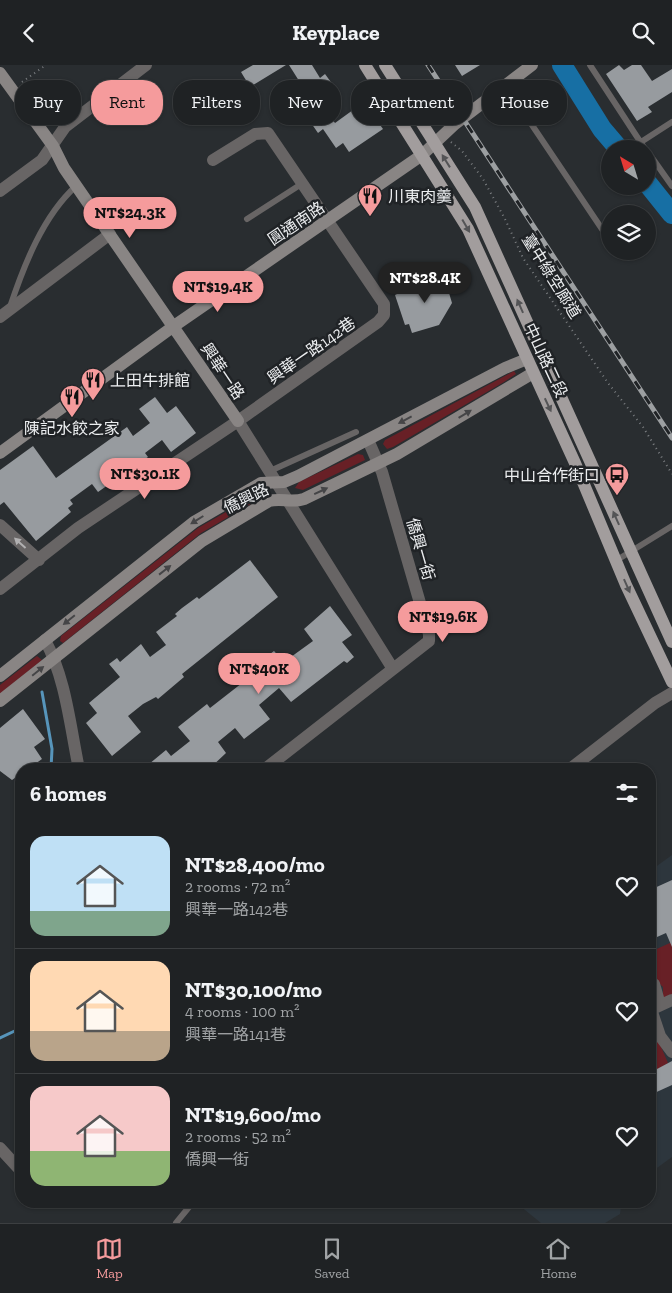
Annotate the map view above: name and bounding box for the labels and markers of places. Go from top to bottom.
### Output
restaurant icon: 川東肉羹 [357,183,383,217]
place label: 川東肉羹 [388,187,452,206]
pin: NT$24.3K [78,197,182,239]
pin: NT$28.4K [373,261,477,304]
pin: NT$19.4K [166,271,270,313]
restaurant icon: 上田牛排館 [80,367,106,401]
place label: 上田牛排館 [110,371,190,390]
restaurant icon: 陳記水餃之家 [59,384,85,418]
place label: 陳記水餃之家 [24,419,120,438]
pin: NT$30.1K [93,457,197,500]
bus stop icon: 中山合作街口 [604,462,630,496]
place label: 中山合作街口 [504,466,600,485]
pin: NT$19.6K [391,601,495,643]
pin: NT$40K [218,653,300,695]

